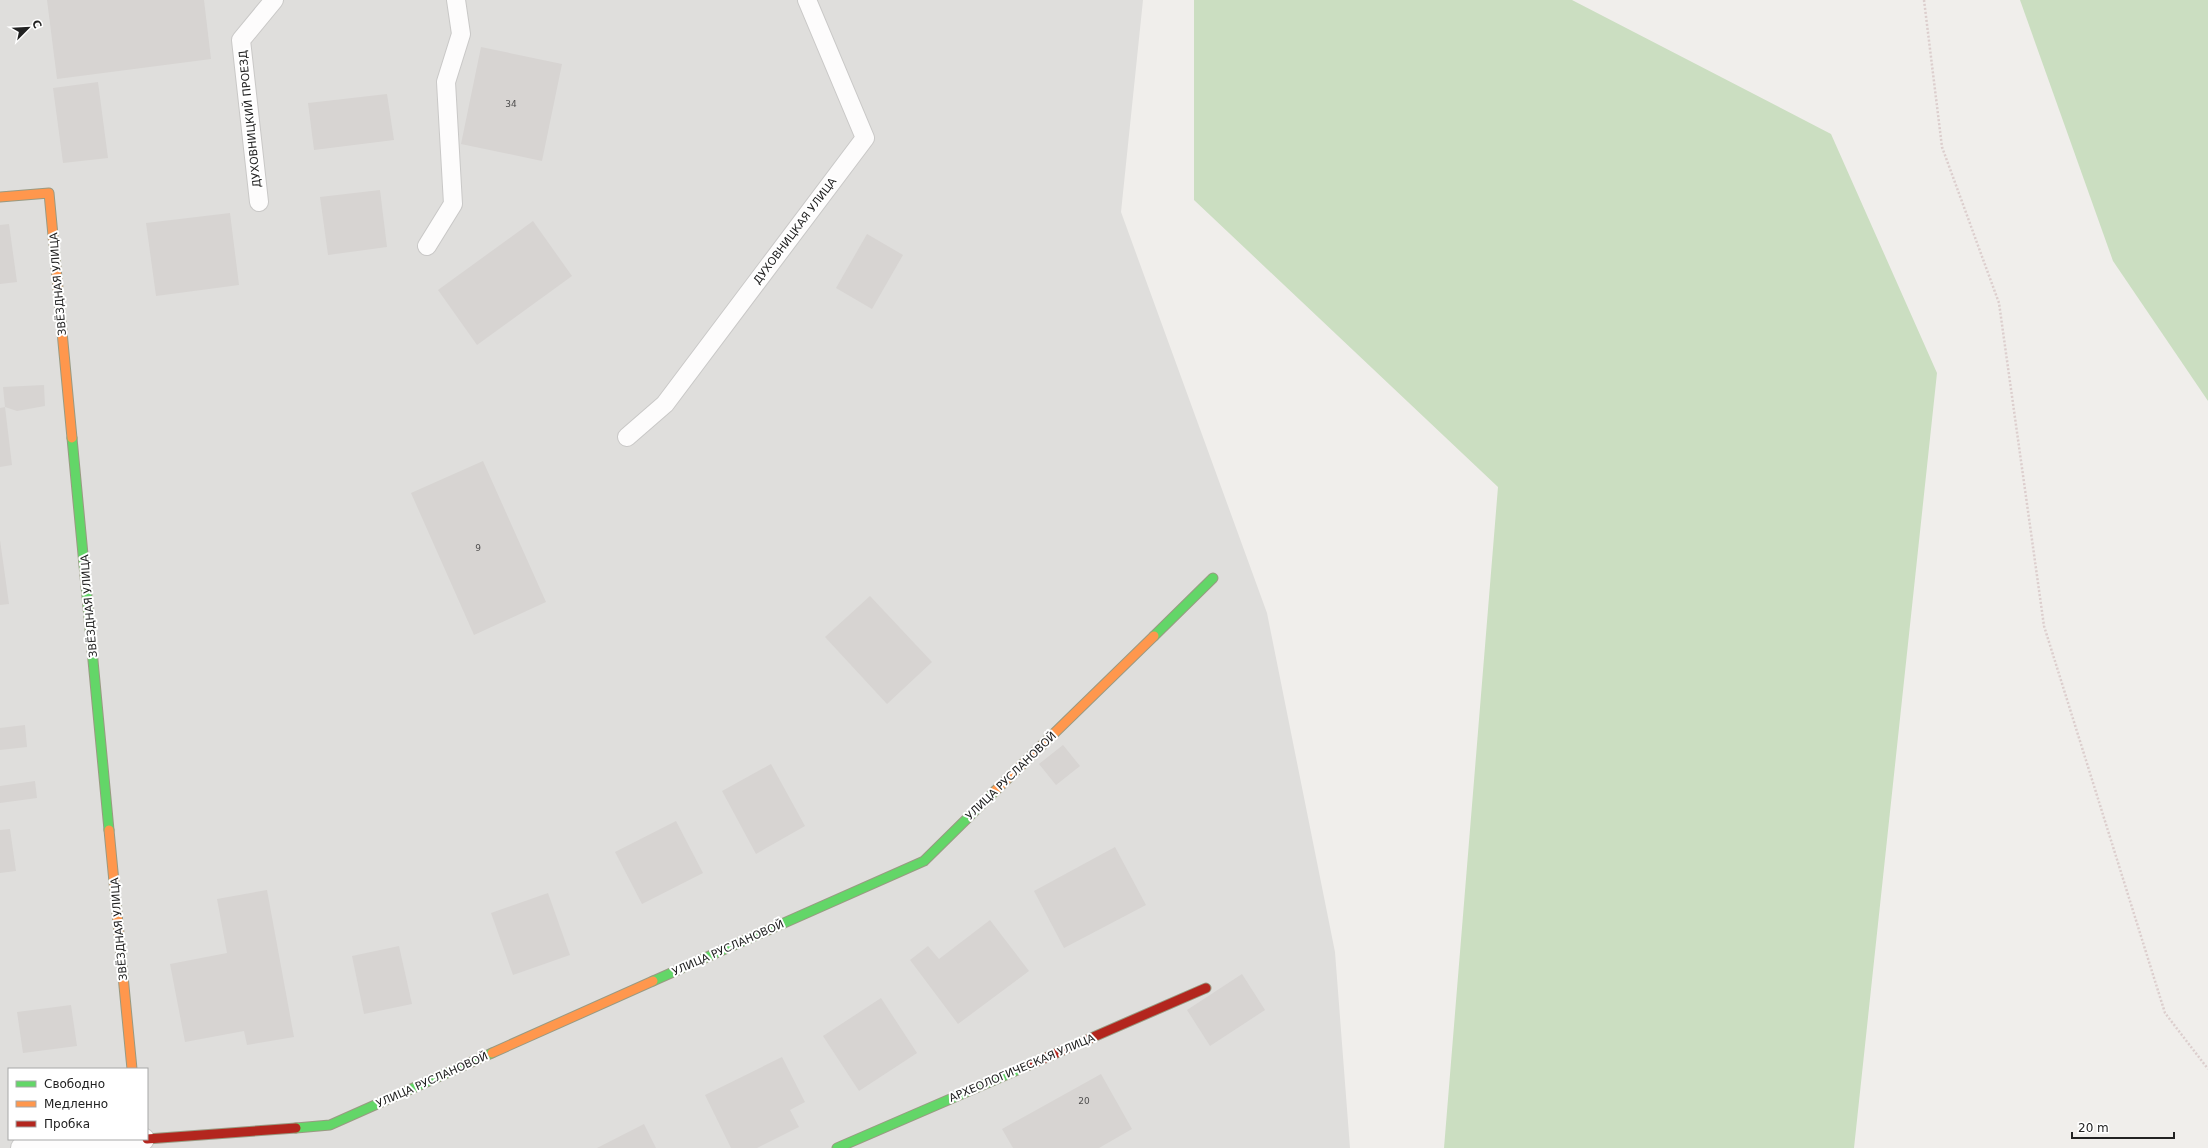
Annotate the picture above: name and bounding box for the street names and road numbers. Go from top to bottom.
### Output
street label: ДУХОВНИЦКИЙ ПРОЕЗД [236,49,264,188]
street label: ДУХОВНИЦКАЯ УЛИЦА [751,175,840,287]
street label: ЗВЁЗДНАЯ УЛИЦА [47,231,69,336]
street label: ЗВЁЗДНАЯ УЛИЦА [78,553,100,658]
street label: УЛИЦА РУСЛАНОВОЙ [963,729,1059,823]
street label: ЗВЁЗДНАЯ УЛИЦА [108,876,130,981]
street label: УЛИЦА РУСЛАНОВОЙ [670,917,786,979]
street label: АРХЕОЛОГИЧЕСКАЯ УЛИЦА [947,1031,1097,1105]
street label: УЛИЦА РУСЛАНОВОЙ [374,1049,490,1111]

